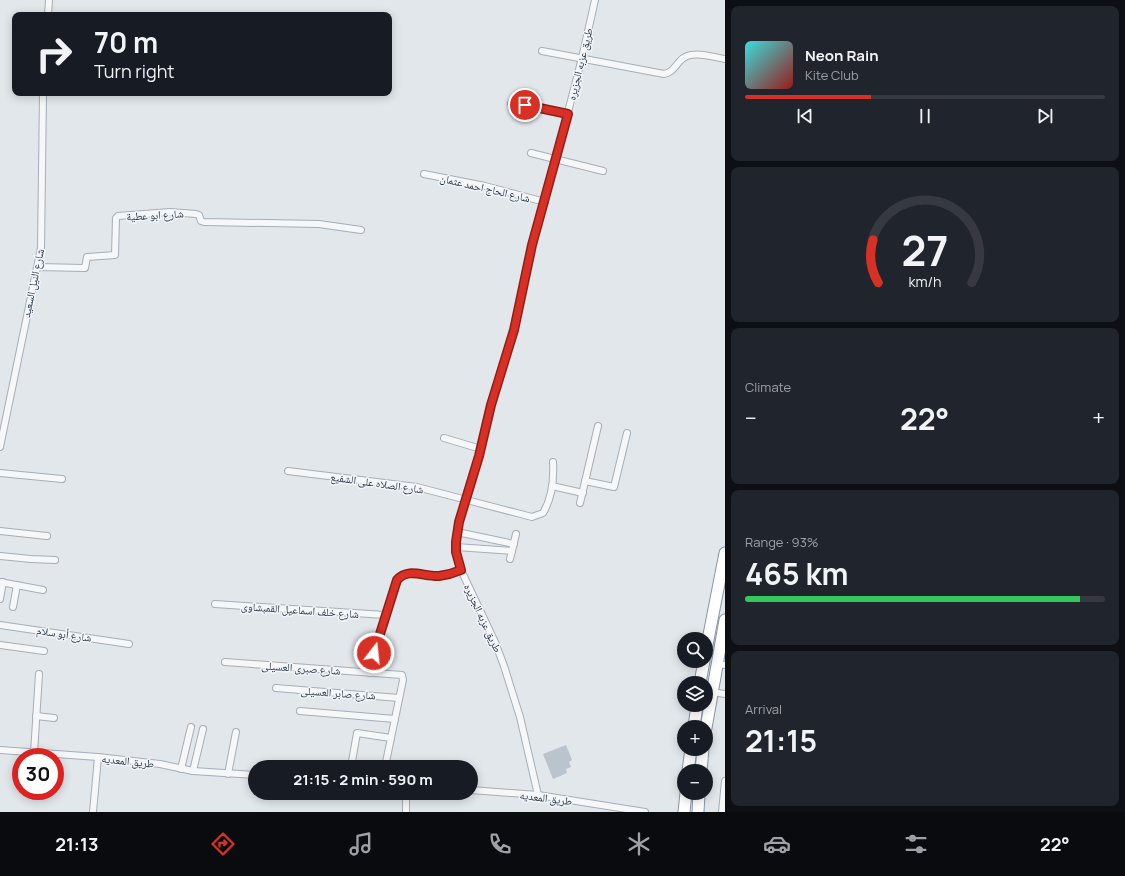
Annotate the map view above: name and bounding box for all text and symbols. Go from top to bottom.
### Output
text: 70 m [94,23,158,61]
street label: طريق عزبه الجزيره [563,26,596,102]
icon: right [28,28,80,80]
text: Neon Rain [805,45,879,66]
text: Turn right [94,59,175,83]
text: Kite Club [805,66,859,84]
pin [508,88,542,122]
icon: arrive [514,94,536,116]
icon: previous [794,105,816,127]
icon: pause [914,105,936,127]
icon: next [1034,105,1056,127]
street label: شارع الحاج احمد عثمان [438,170,532,205]
street label: شارع ابو عطية [126,206,184,223]
text: 27 [902,222,948,278]
street label: شارع النيل السعيد [18,247,47,319]
text: km/h [908,271,942,290]
text: Climate [745,378,791,396]
text: 22° [900,398,949,439]
text: − [745,403,757,433]
text: + [1092,403,1105,433]
street label: شارع الصلاه على الشفيع [330,469,425,496]
text: Range · 93% [745,533,819,551]
text: 465 km [745,553,849,594]
street label: طريق عزبه الجزيره [461,581,506,655]
street label: شارع خلف اسماعيل القمبشاوى [240,598,360,621]
street label: شارع أبو سلام [36,622,93,645]
position arrow [353,632,395,674]
map controls [677,632,713,800]
button: search [677,632,713,668]
street label: شارع صبرى العسيلى [261,657,341,678]
button: layers [677,676,713,712]
street label: شارع صابر العسيلى [300,682,376,703]
text: Arrival [745,700,782,718]
button: + [677,720,713,756]
text: 21:15 [745,720,817,761]
speed limit sign: 30 [12,748,64,800]
street label: طريق المعديه [101,750,155,771]
button: − [677,764,713,800]
text: 21:15 · 2 min · 590 m [293,769,433,790]
street label: طريق المعديه [519,787,573,808]
icon: directions [209,830,237,858]
icon: music [347,830,375,858]
icon: phone [486,830,514,858]
icon: climate [625,830,653,858]
icon: car [763,830,791,858]
icon: filters [902,830,930,858]
text: 21:13 [55,832,98,856]
text: 22° [1040,832,1070,856]

